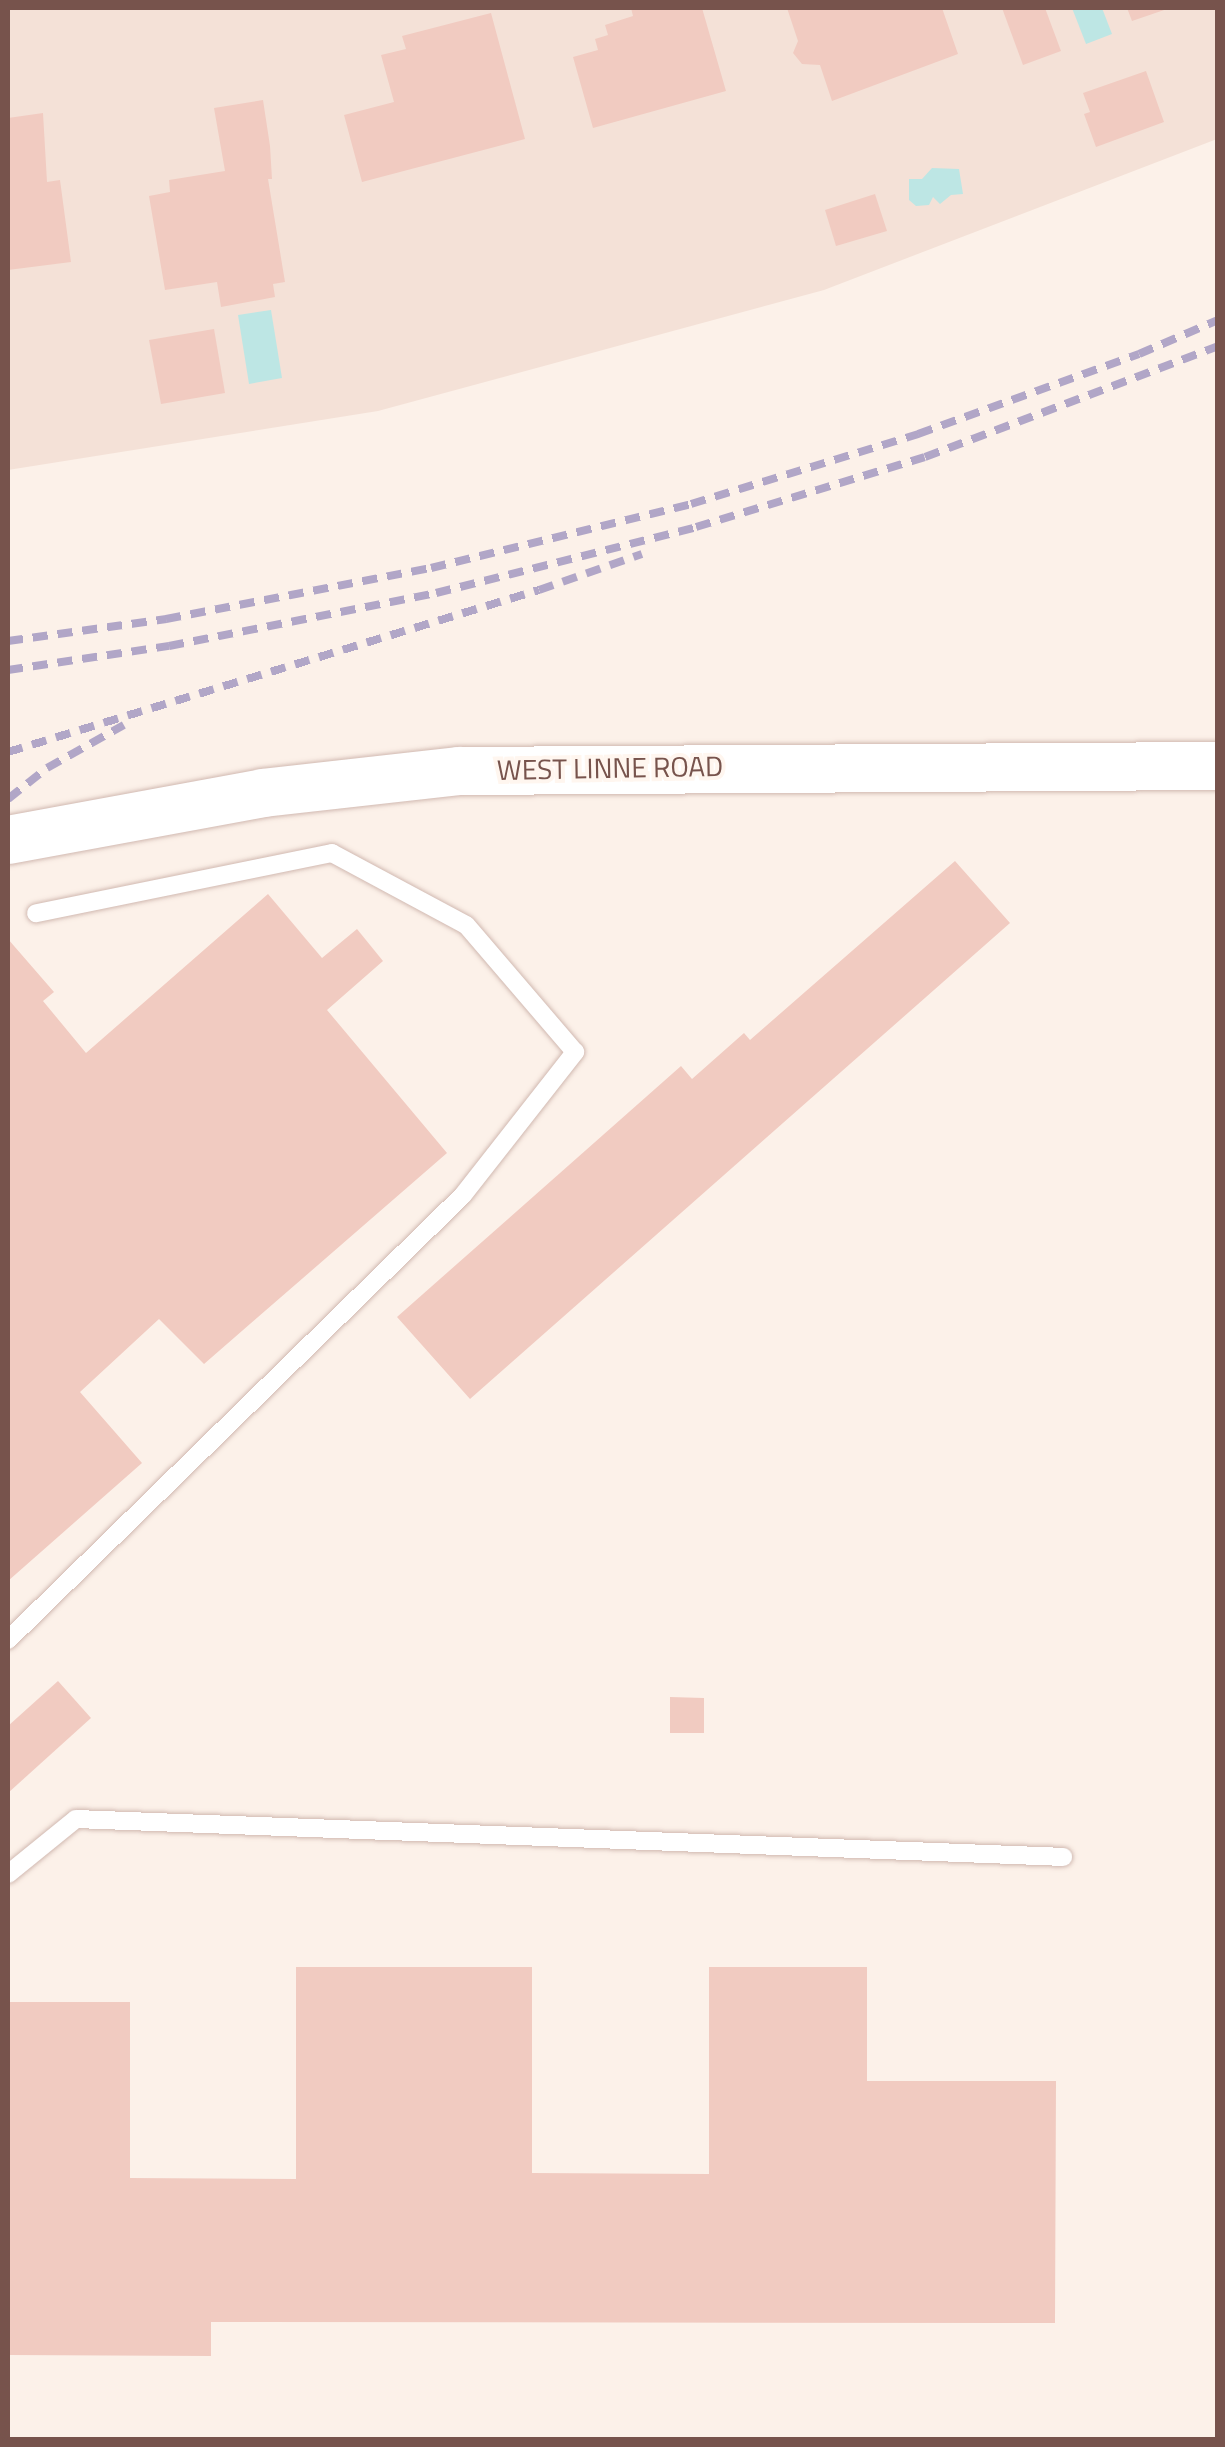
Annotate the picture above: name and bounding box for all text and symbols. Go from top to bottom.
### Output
street label: WEST LINNE ROAD [497,749,723,787]

